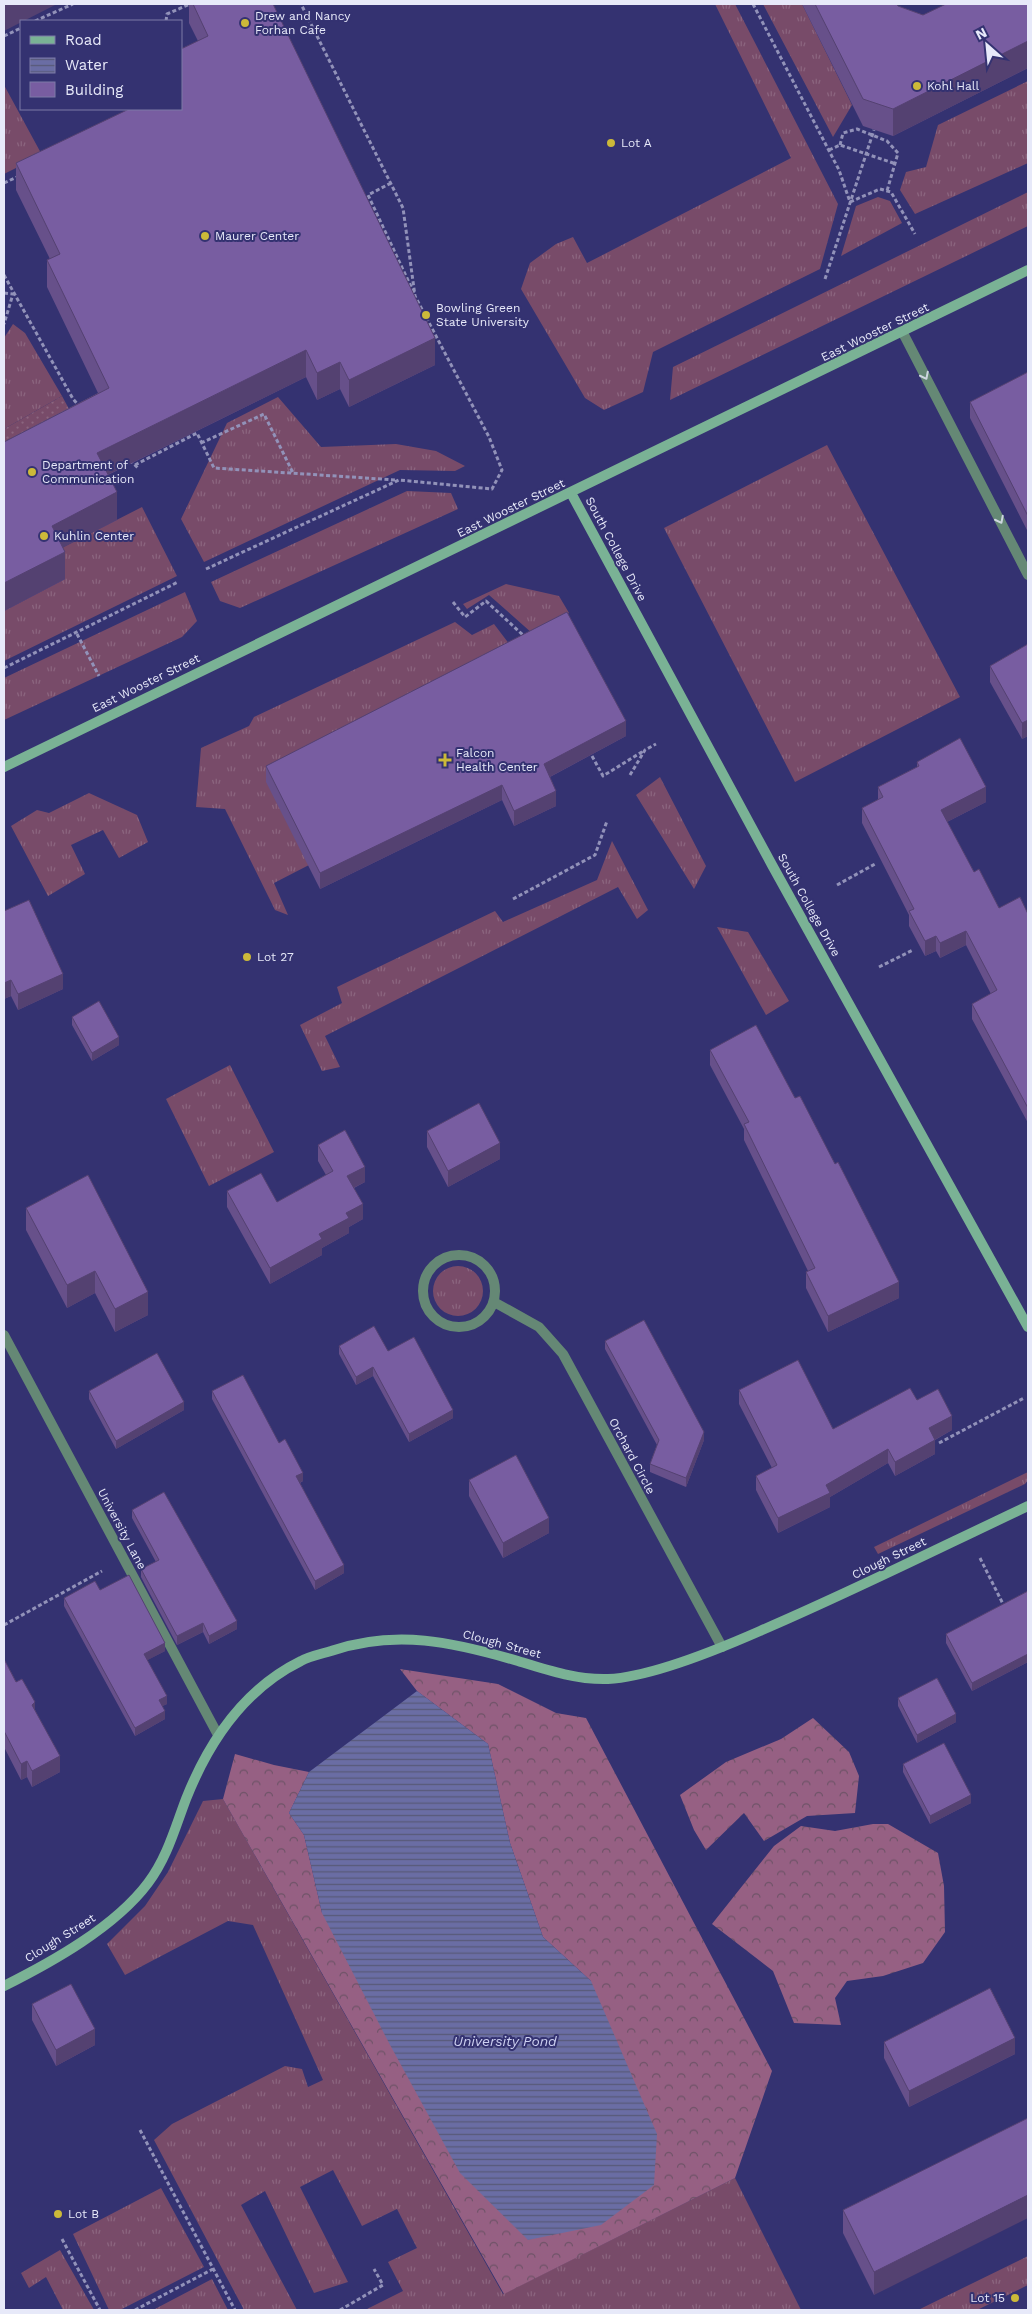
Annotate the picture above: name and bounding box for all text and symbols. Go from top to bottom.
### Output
place label: Drew and Nancy Forhan Cafe [255,9,351,37]
marker: Drew and Nancy Forhan Cafe [239,17,251,29]
legend [20,20,182,110]
north arrow [962,20,1012,70]
text: N [973,24,989,43]
text: Road [65,31,102,49]
text: Water [65,56,108,74]
place label: Kohl Hall [927,79,980,93]
marker: Kohl Hall [911,80,923,92]
text: Building [65,81,123,99]
place label: Lot A [621,136,652,150]
marker: Lot A [605,137,617,149]
place label: Maurer Center [215,229,299,243]
marker: Maurer Center [199,230,211,242]
street label: East Wooster Street [819,300,931,364]
place label: Bowling Green State University [436,301,530,329]
marker: Bowling Green State University [420,309,432,321]
one-way arrow [919,371,929,380]
place label: Department of Communication [42,458,134,486]
marker: Department of Communication [26,466,38,478]
street label: East Wooster Street [455,476,567,540]
street label: South College Drive [583,495,649,603]
one-way arrow [994,515,1004,524]
place label: Kuhlin Center [54,529,134,543]
marker: Kuhlin Center [38,530,50,542]
street label: East Wooster Street [90,651,202,715]
place label: Falcon Health Center [456,746,538,774]
marker: Falcon Health Center [438,753,452,767]
street label: South College Drive [775,851,843,959]
place label: Lot 27 [257,950,294,964]
marker: Lot 27 [241,951,253,963]
street label: Orchard Circle [606,1415,658,1497]
street label: University Lane [95,1486,149,1572]
street label: Clough Street [850,1534,928,1582]
street label: Clough Street [461,1627,543,1661]
street label: Clough Street [22,1911,98,1965]
water label: University Pond [453,2033,557,2049]
place label: Lot B [68,2207,99,2221]
marker: Lot B [52,2208,64,2220]
place label: Lot 15 [970,2291,1005,2305]
marker: Lot 15 [1009,2292,1021,2304]

